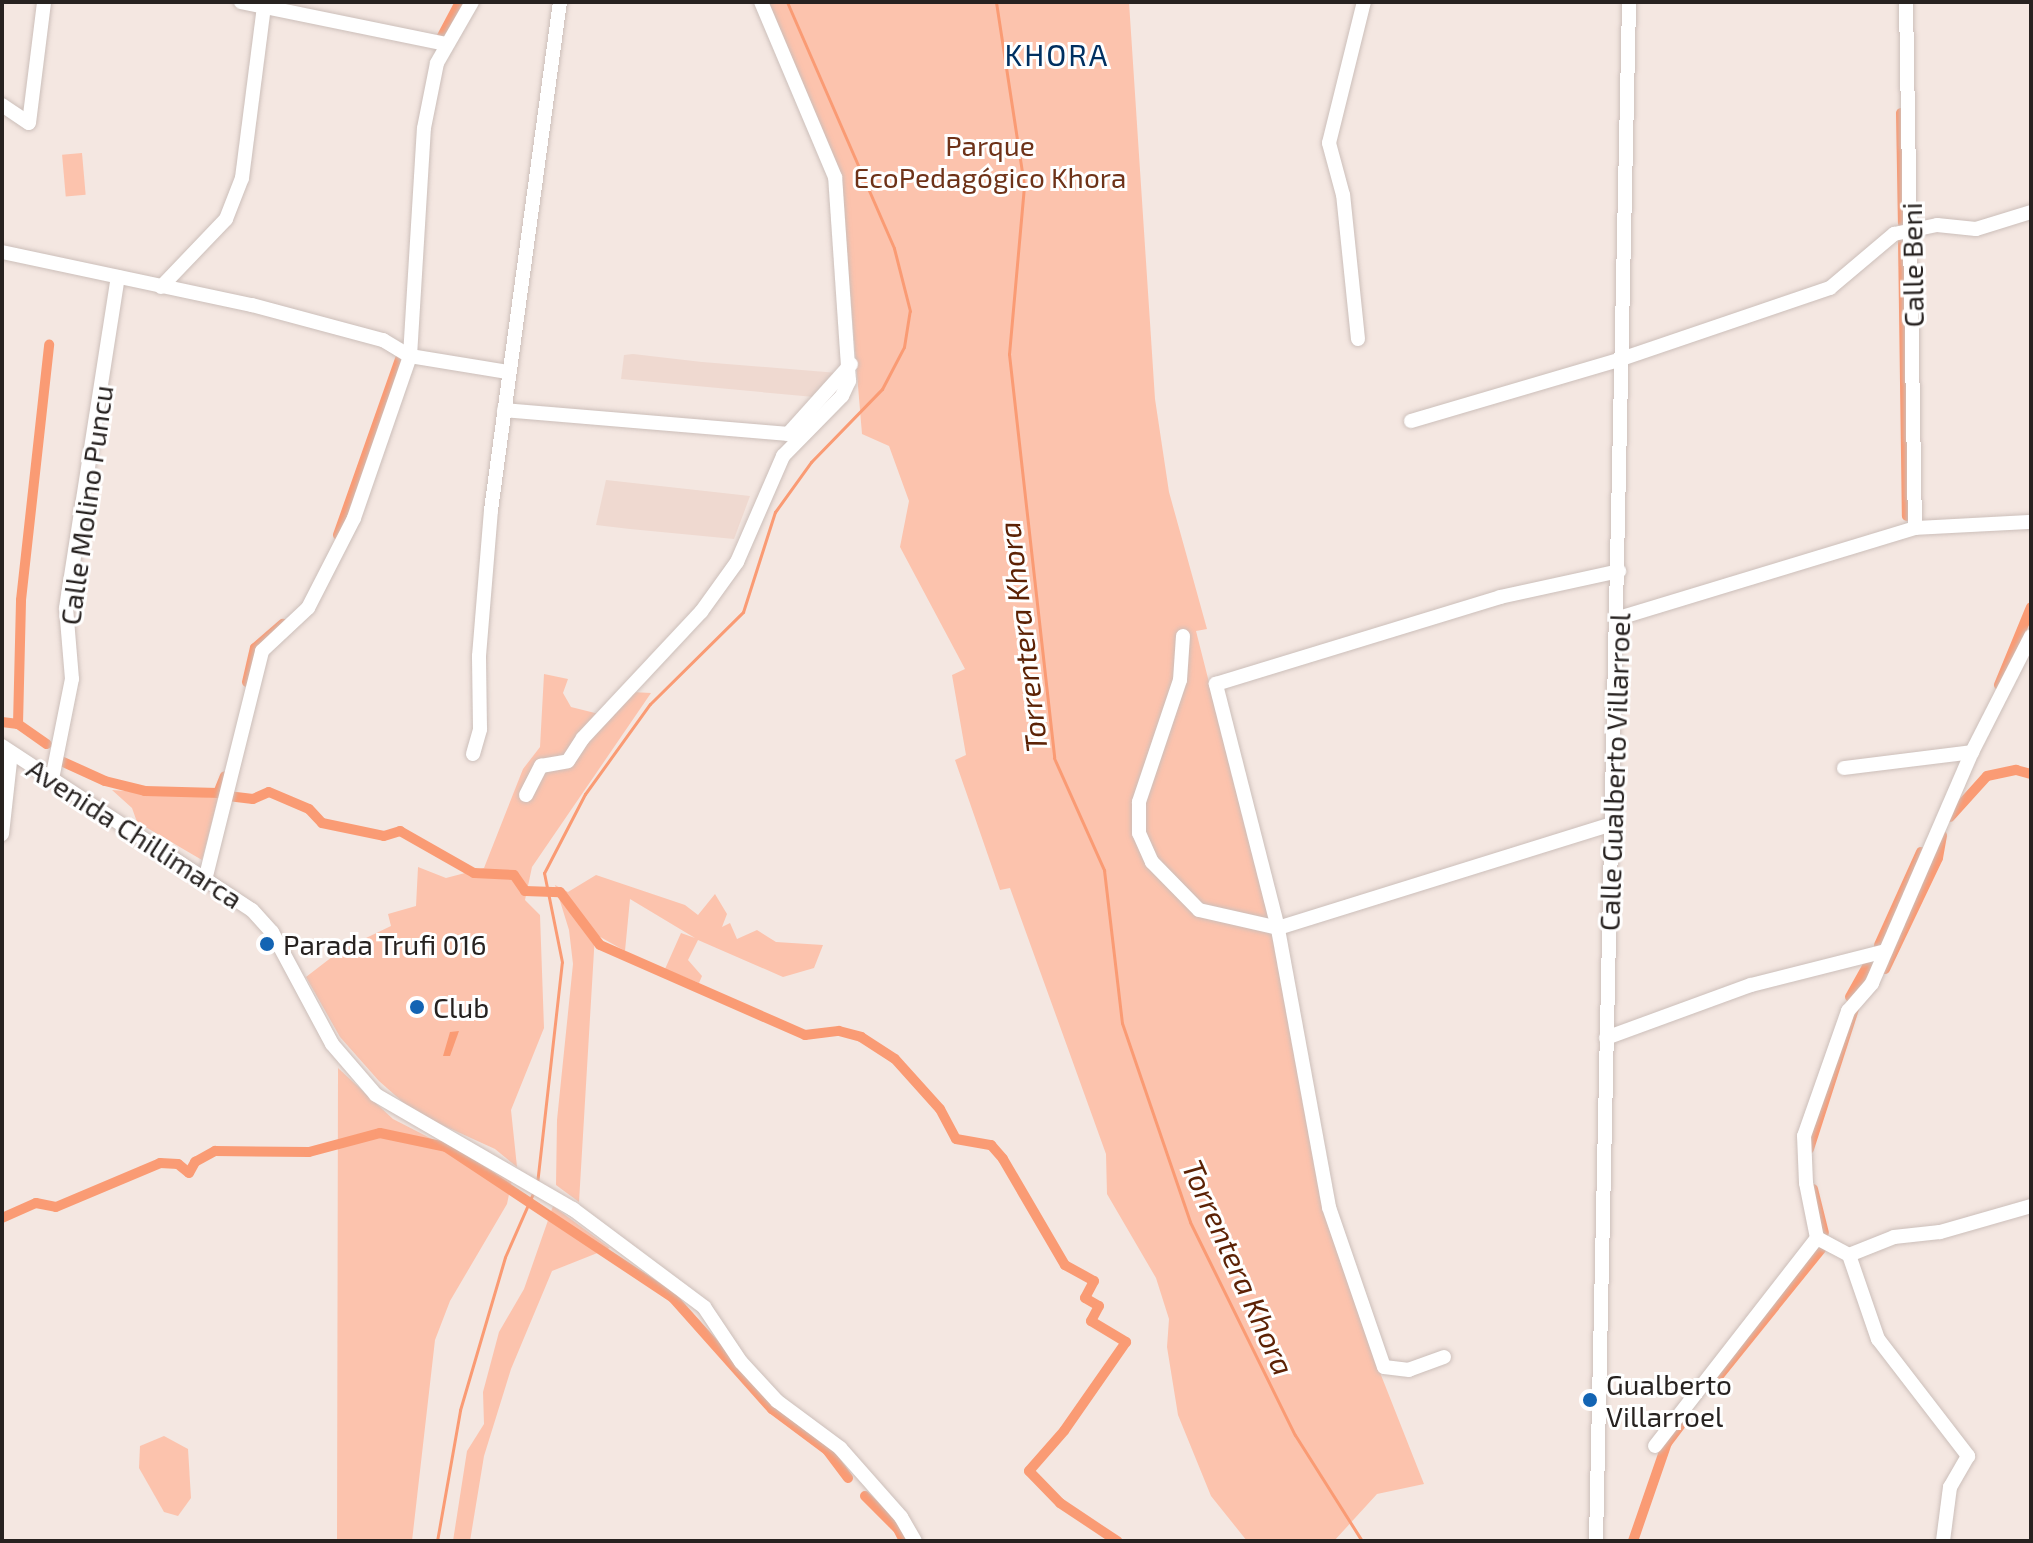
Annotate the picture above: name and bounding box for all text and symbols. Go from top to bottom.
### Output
district label: KHORA [1004,36,1110,72]
park label: Parque EcoPedagógico Khora [854,128,1126,194]
street label: Calle Beni [1894,202,1930,328]
street label: Calle Molino Puncu [53,383,119,627]
water label: Torrentera Khora [990,520,1054,754]
street label: Calle Gualberto Villarroel [1592,612,1636,932]
street label: Avenida Chillimarca [21,751,249,915]
place label: Parada Trufi 016 [283,927,487,961]
marker: Parada Trufi 016 [258,935,276,953]
place label: Club [433,990,489,1024]
marker: Club [408,998,426,1016]
water label: Torrentera Khora [1175,1154,1303,1380]
place label: Gualberto Villarroel [1606,1367,1732,1433]
marker: Gualberto Villarroel [1581,1391,1599,1409]

